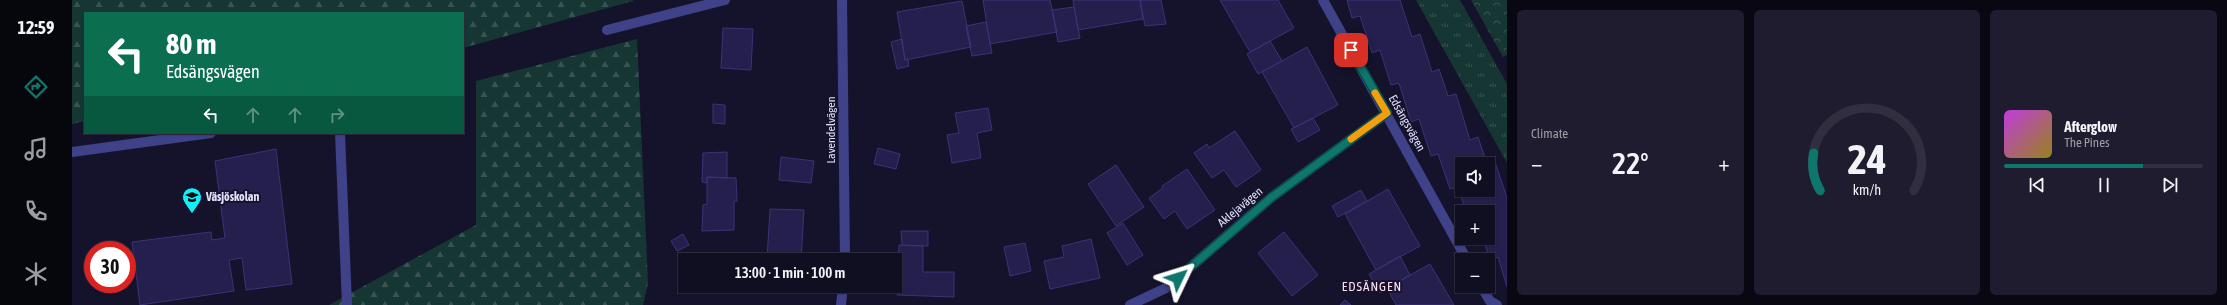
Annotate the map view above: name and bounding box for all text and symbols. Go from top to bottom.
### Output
text: 12:59 [17,17,55,38]
icon: left [100,28,152,80]
text: 80 m [166,28,216,60]
pin [1334,33,1368,67]
icon: arrive [1340,39,1362,61]
text: Edsängsvägen [166,61,260,82]
icon: directions [22,73,50,101]
street label: Edsängsvägen [1386,92,1428,154]
street label: Lavendelvägen [824,96,838,164]
icon: left [200,104,222,126]
icon: ahead [242,104,264,126]
icon: ahead [284,104,306,126]
icon: right [326,104,348,126]
text: Afterglow [2064,118,2117,135]
text: Climate [1531,126,1568,141]
text: 24 [1847,134,1887,182]
icon: music [22,135,50,163]
text: The Pines [2064,135,2110,150]
text: 22° [1612,146,1649,180]
text: − [1531,150,1542,176]
text: + [1718,150,1730,176]
map controls [1455,157,1495,293]
button: sound [1455,157,1495,197]
icon: previous [2026,174,2048,196]
icon: pause [2093,174,2115,196]
icon: next [2159,174,2181,196]
text: km/h [1853,181,1881,197]
street label: Aklejavägen [1215,184,1265,230]
school or university icon: Väsjöskolan [181,186,203,214]
place label: Väsjöskolan [205,190,259,204]
icon: phone [22,197,50,225]
button: + [1455,205,1495,245]
speed limit sign: 30 [84,241,136,293]
button: − [1455,253,1495,293]
position arrow [1157,257,1199,299]
icon: climate [22,260,50,288]
text: 13:00 · 1 min · 100 m [735,264,845,281]
district label: EDSÄNGEN [1342,279,1402,294]

